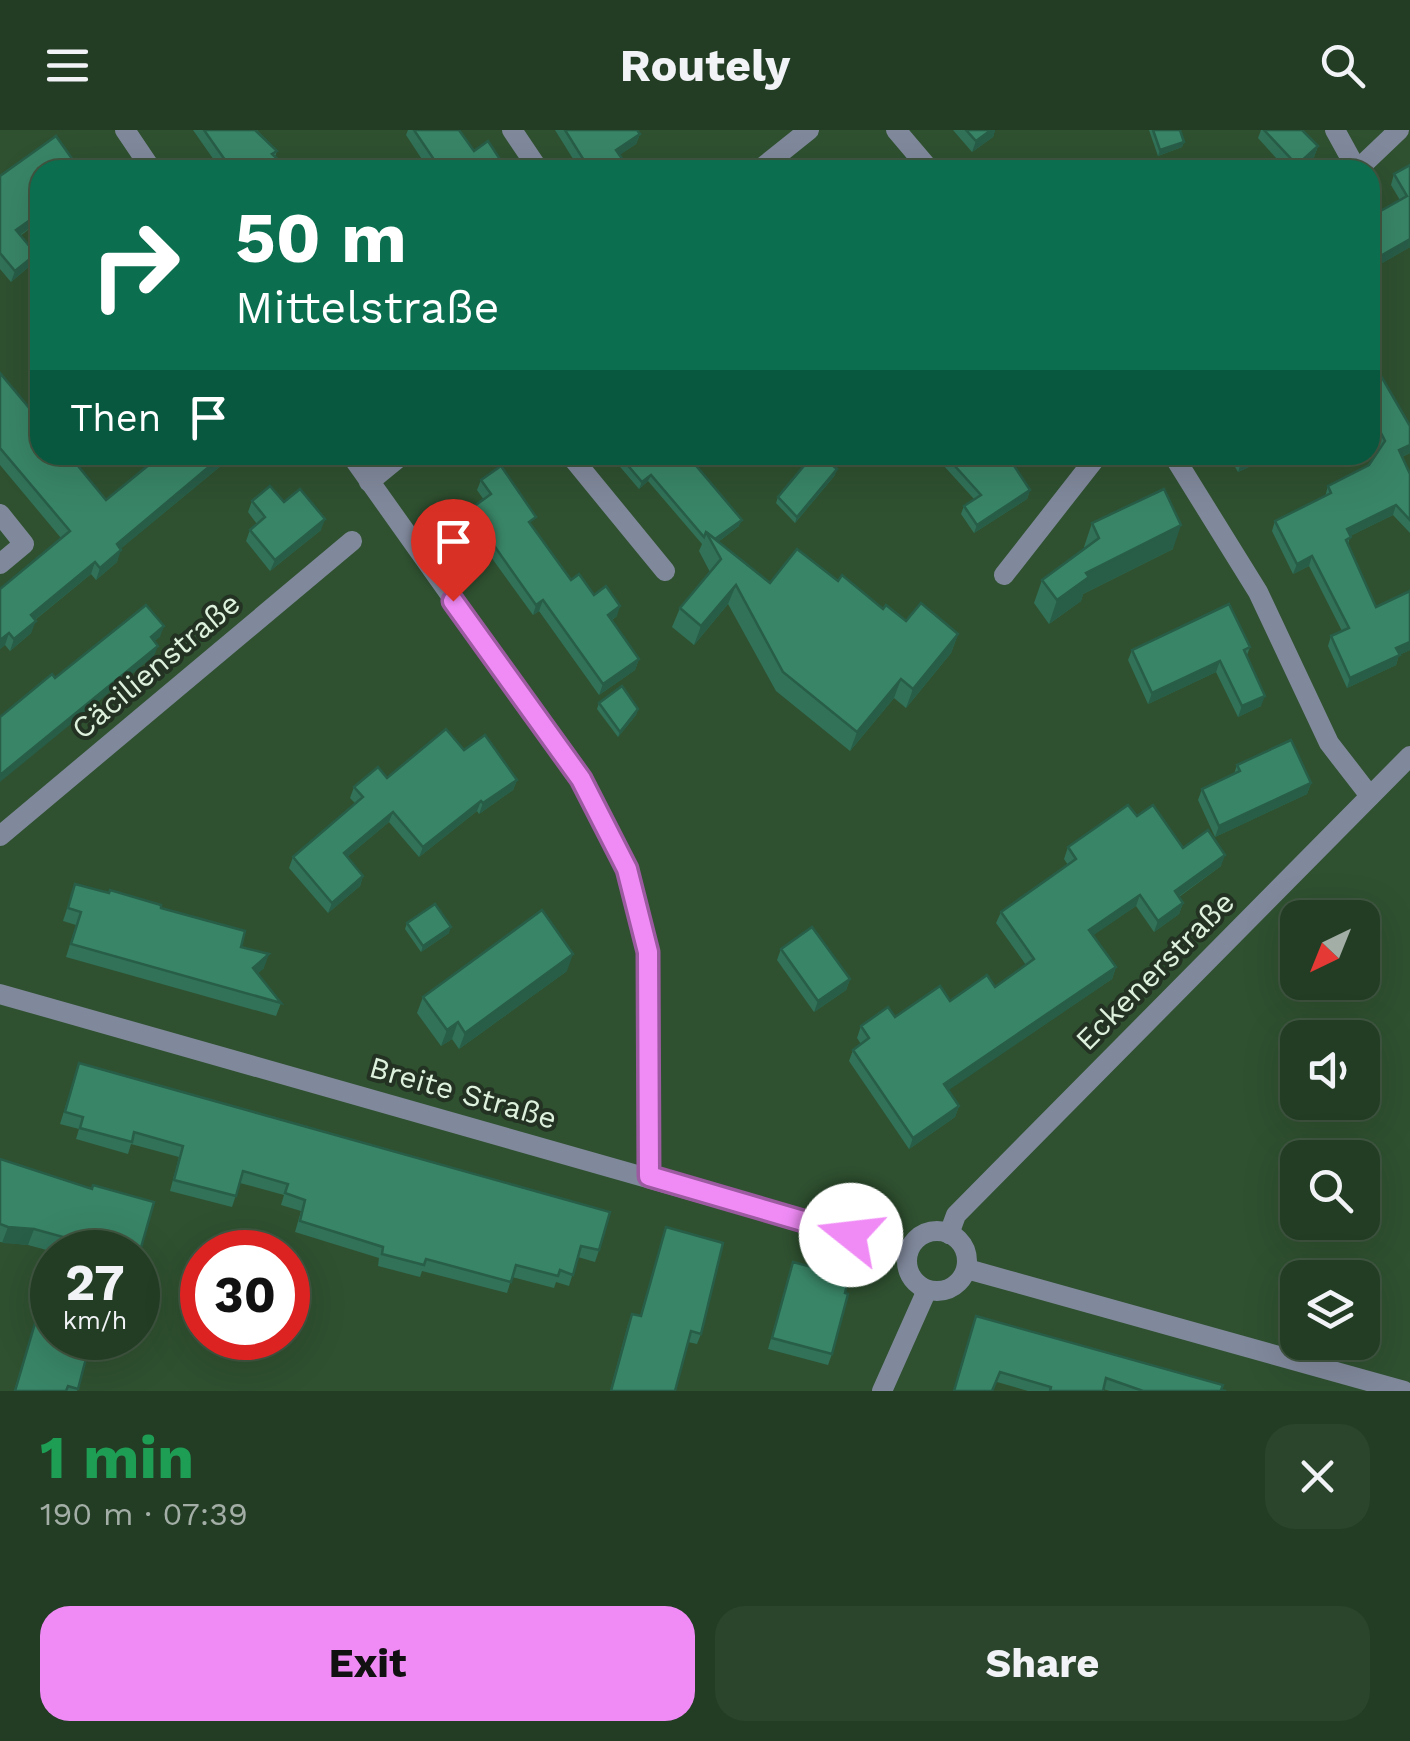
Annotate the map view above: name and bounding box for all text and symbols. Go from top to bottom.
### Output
icon: menu [40,38,95,93]
icon: search [1315,38,1370,93]
text: Routely [620,39,790,92]
text: 50 m [235,197,407,279]
icon: right [70,200,200,330]
text: Mittelstraße [235,281,499,334]
icon: arrive [181,390,236,445]
text: Then [70,396,161,440]
pin [411,499,496,602]
icon: arrive [426,514,481,569]
street label: Cäcilienstraße [65,585,247,746]
street label: Eckenerstraße [1068,884,1241,1057]
north arrow [1280,900,1380,1000]
map controls [1280,900,1380,1360]
button: sound [1280,1020,1380,1120]
street label: Breite Straße [365,1049,561,1136]
button: search [1280,1140,1380,1240]
position arrow [799,1183,903,1287]
speed limit sign: 30 [180,1230,310,1360]
text: 27 [65,1253,125,1312]
button: layers [1280,1260,1380,1360]
text: km/h [63,1306,127,1335]
text: 1 min [40,1422,194,1493]
button: close [1265,1424,1370,1529]
text: 190 m · 07:39 [40,1495,248,1533]
button: Exit [40,1606,695,1721]
button: Share [715,1606,1370,1721]

